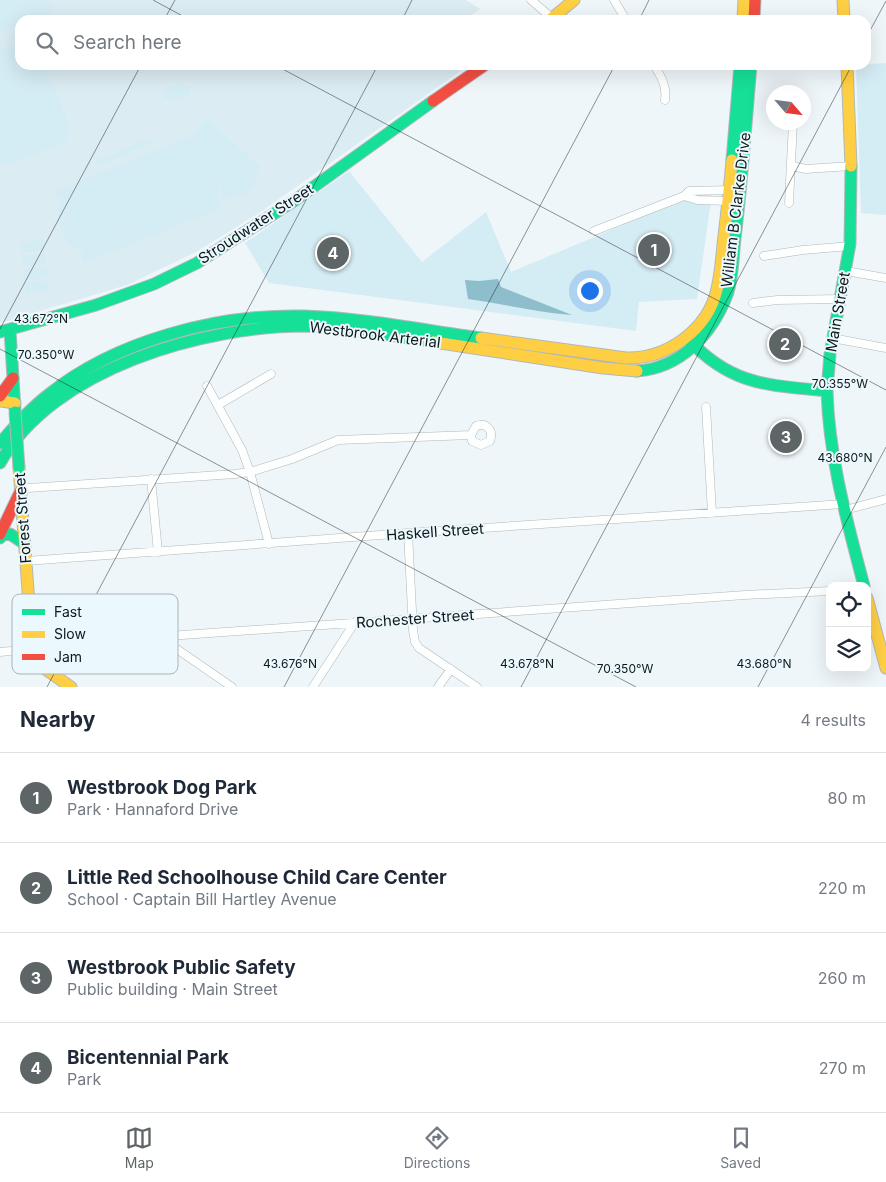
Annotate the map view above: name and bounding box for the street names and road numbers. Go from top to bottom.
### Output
street label: William B Clarke Drive [717,131,754,289]
street label: Stroudwater Street [195,179,317,268]
street label: Main Street [821,270,854,353]
street label: Westbrook Arterial [308,317,442,352]
street label: Forest Street [10,472,35,564]
street label: Haskell Street [385,519,485,544]
street label: Rochester Street [355,605,475,632]

